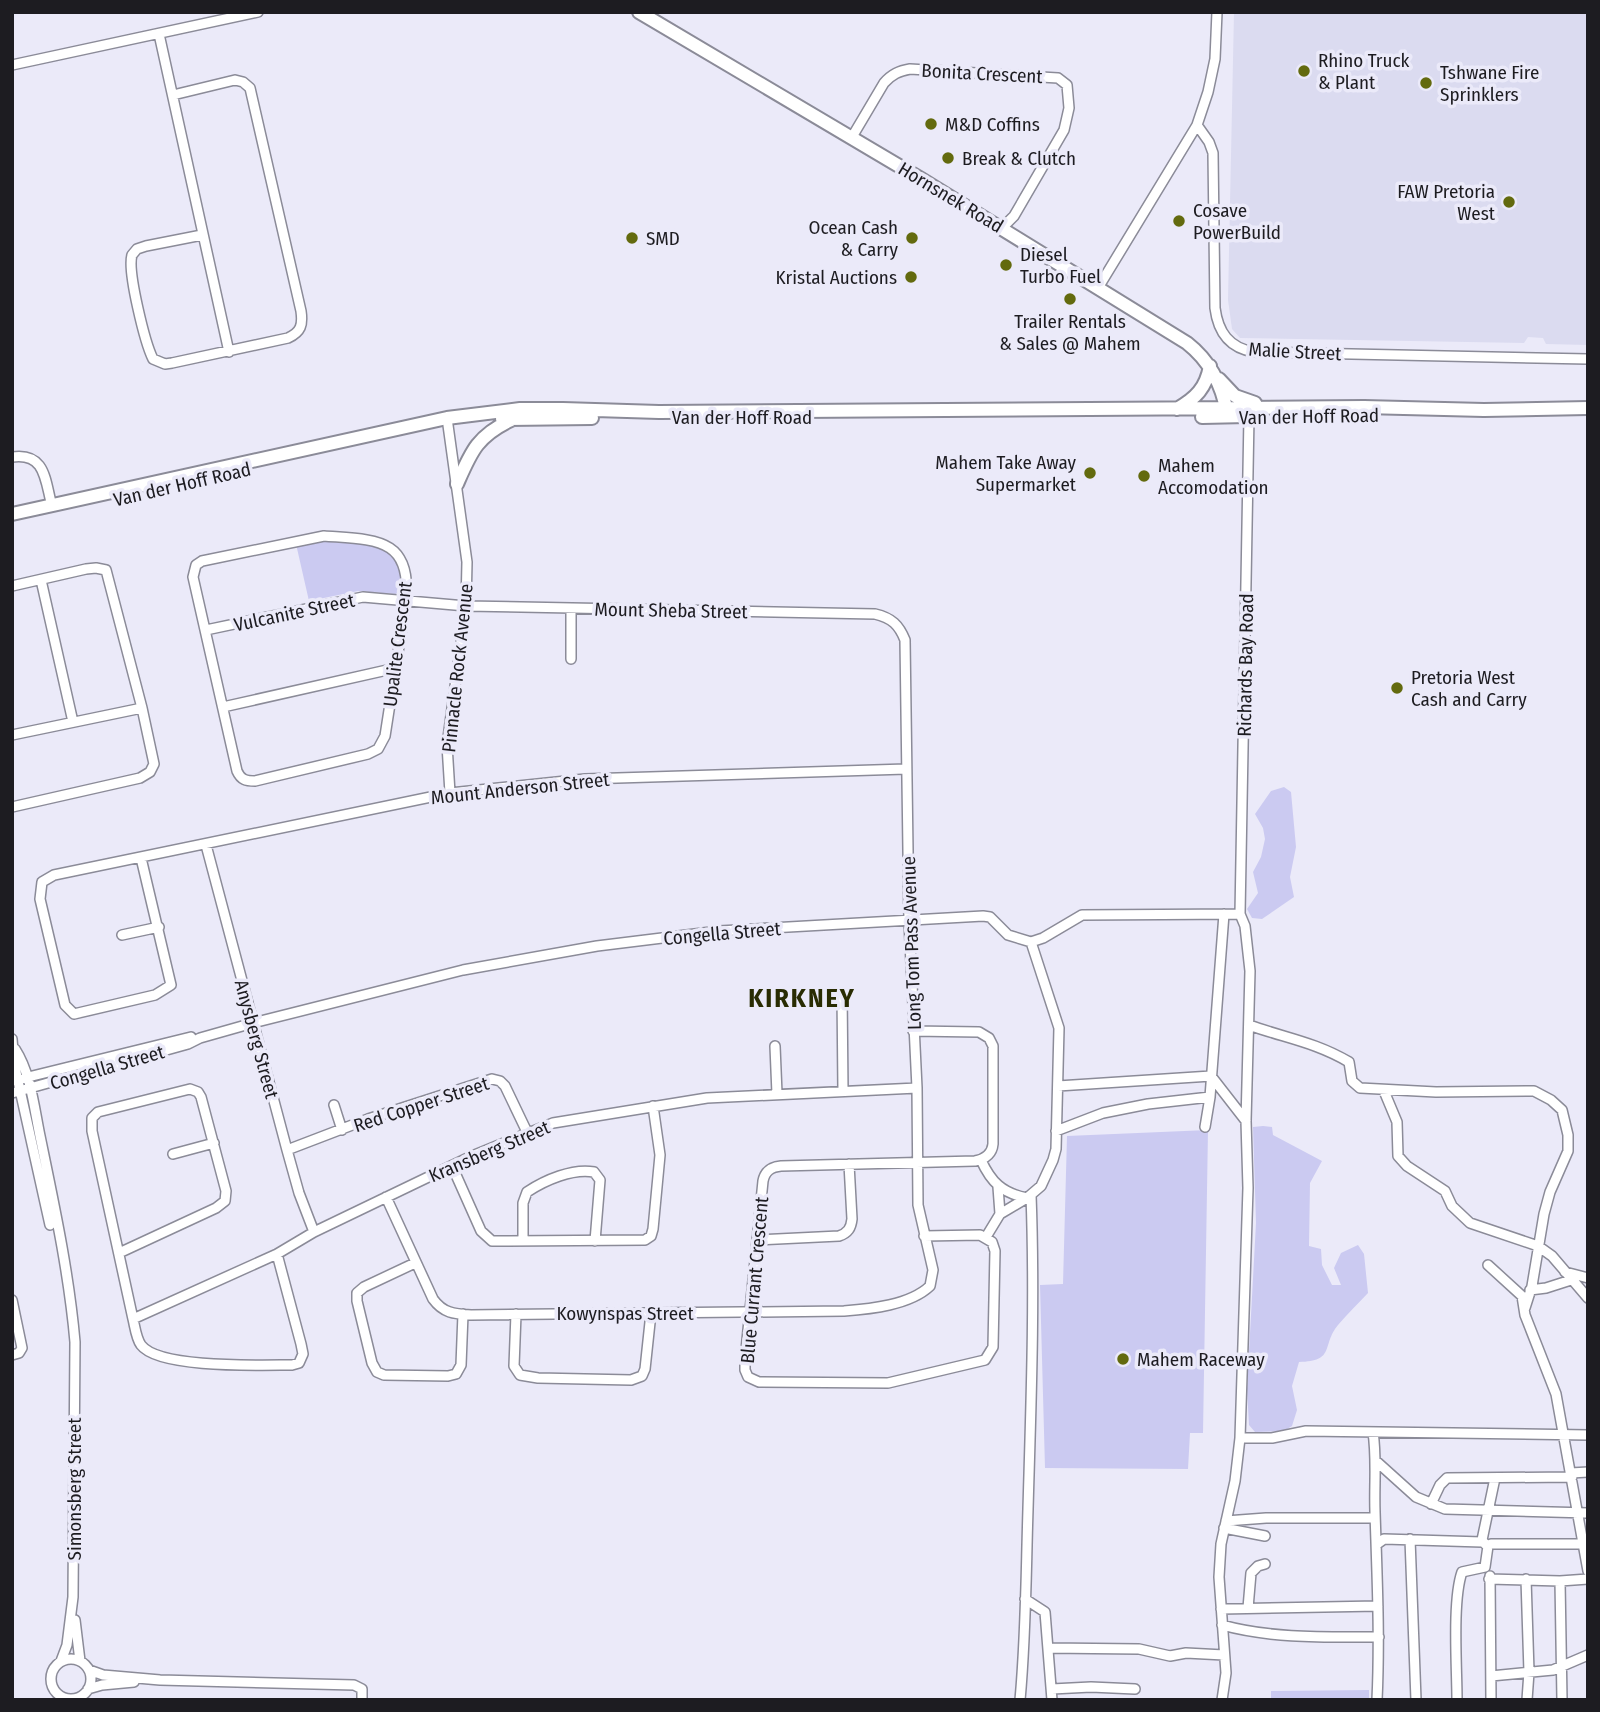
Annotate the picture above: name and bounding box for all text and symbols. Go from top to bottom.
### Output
place label: Rhino Truck & Plant [1318,49,1410,94]
street label: Bonita Crescent [921,59,1044,88]
place label: Tshwane Fire Sprinklers [1440,61,1539,106]
marker: Rhino Truck & Plant [1296,63,1312,79]
marker: Tshwane Fire Sprinklers [1418,75,1434,91]
place label: M&D Coffins [945,113,1040,136]
marker: M&D Coffins [923,116,939,132]
place label: Break & Clutch [962,147,1076,170]
marker: Break & Clutch [940,150,956,166]
street label: Hornsnek Road [894,157,1007,238]
place label: FAW Pretoria West [1397,180,1496,225]
marker: FAW Pretoria West [1501,194,1517,210]
place label: Cosave PowerBuild [1193,199,1281,244]
marker: Cosave PowerBuild [1171,213,1187,229]
place label: Ocean Cash & Carry [809,216,899,261]
place label: SMD [646,227,680,250]
marker: SMD [624,230,640,246]
marker: Ocean Cash & Carry [904,230,920,246]
place label: Diesel Turbo Fuel [1020,243,1101,288]
marker: Diesel Turbo Fuel [998,257,1014,273]
place label: Kristal Auctions [776,266,897,289]
marker: Kristal Auctions [903,269,919,285]
marker: Trailer Rentals & Sales @ Mahem [1062,291,1078,307]
place label: Trailer Rentals & Sales @ Mahem [999,310,1141,355]
street label: Malie Street [1248,338,1343,365]
street label: Van der Hoff Road [1239,404,1379,429]
street label: Van der Hoff Road [672,406,812,429]
place label: Mahem Take Away Supermarket [935,451,1077,496]
place label: Mahem Accomodation [1158,454,1269,499]
street label: Van der Hoff Road [111,457,253,511]
marker: Mahem Take Away Supermarket [1082,465,1098,481]
marker: Mahem Accomodation [1136,468,1152,484]
street label: Upalite Crescent [378,579,417,708]
street label: Pinnacle Rock Avenue [437,583,478,754]
street label: Vulcanite Street [232,588,357,636]
street label: Richards Bay Road [1233,593,1258,737]
street label: Mount Sheba Street [594,598,749,623]
place label: Pretoria West Cash and Carry [1411,666,1527,711]
marker: Pretoria West Cash and Carry [1389,680,1405,696]
street label: Mount Anderson Street [430,768,611,809]
street label: Long Tom Pass Avenue [897,856,926,1030]
street label: Congella Street [662,917,782,950]
street label: Anysberg Street [230,977,284,1102]
district label: KIRKNEY [748,983,856,1014]
street label: Congella Street [47,1040,168,1095]
street label: Red Copper Street [351,1072,492,1137]
street label: Kransberg Street [425,1115,554,1187]
street label: Blue Currant Crescent [736,1195,773,1364]
street label: Kowynspas Street [556,1302,694,1325]
place label: Mahem Raceway [1137,1348,1265,1371]
marker: Mahem Raceway [1115,1351,1131,1367]
street label: Simonsberg Street [63,1417,86,1560]

